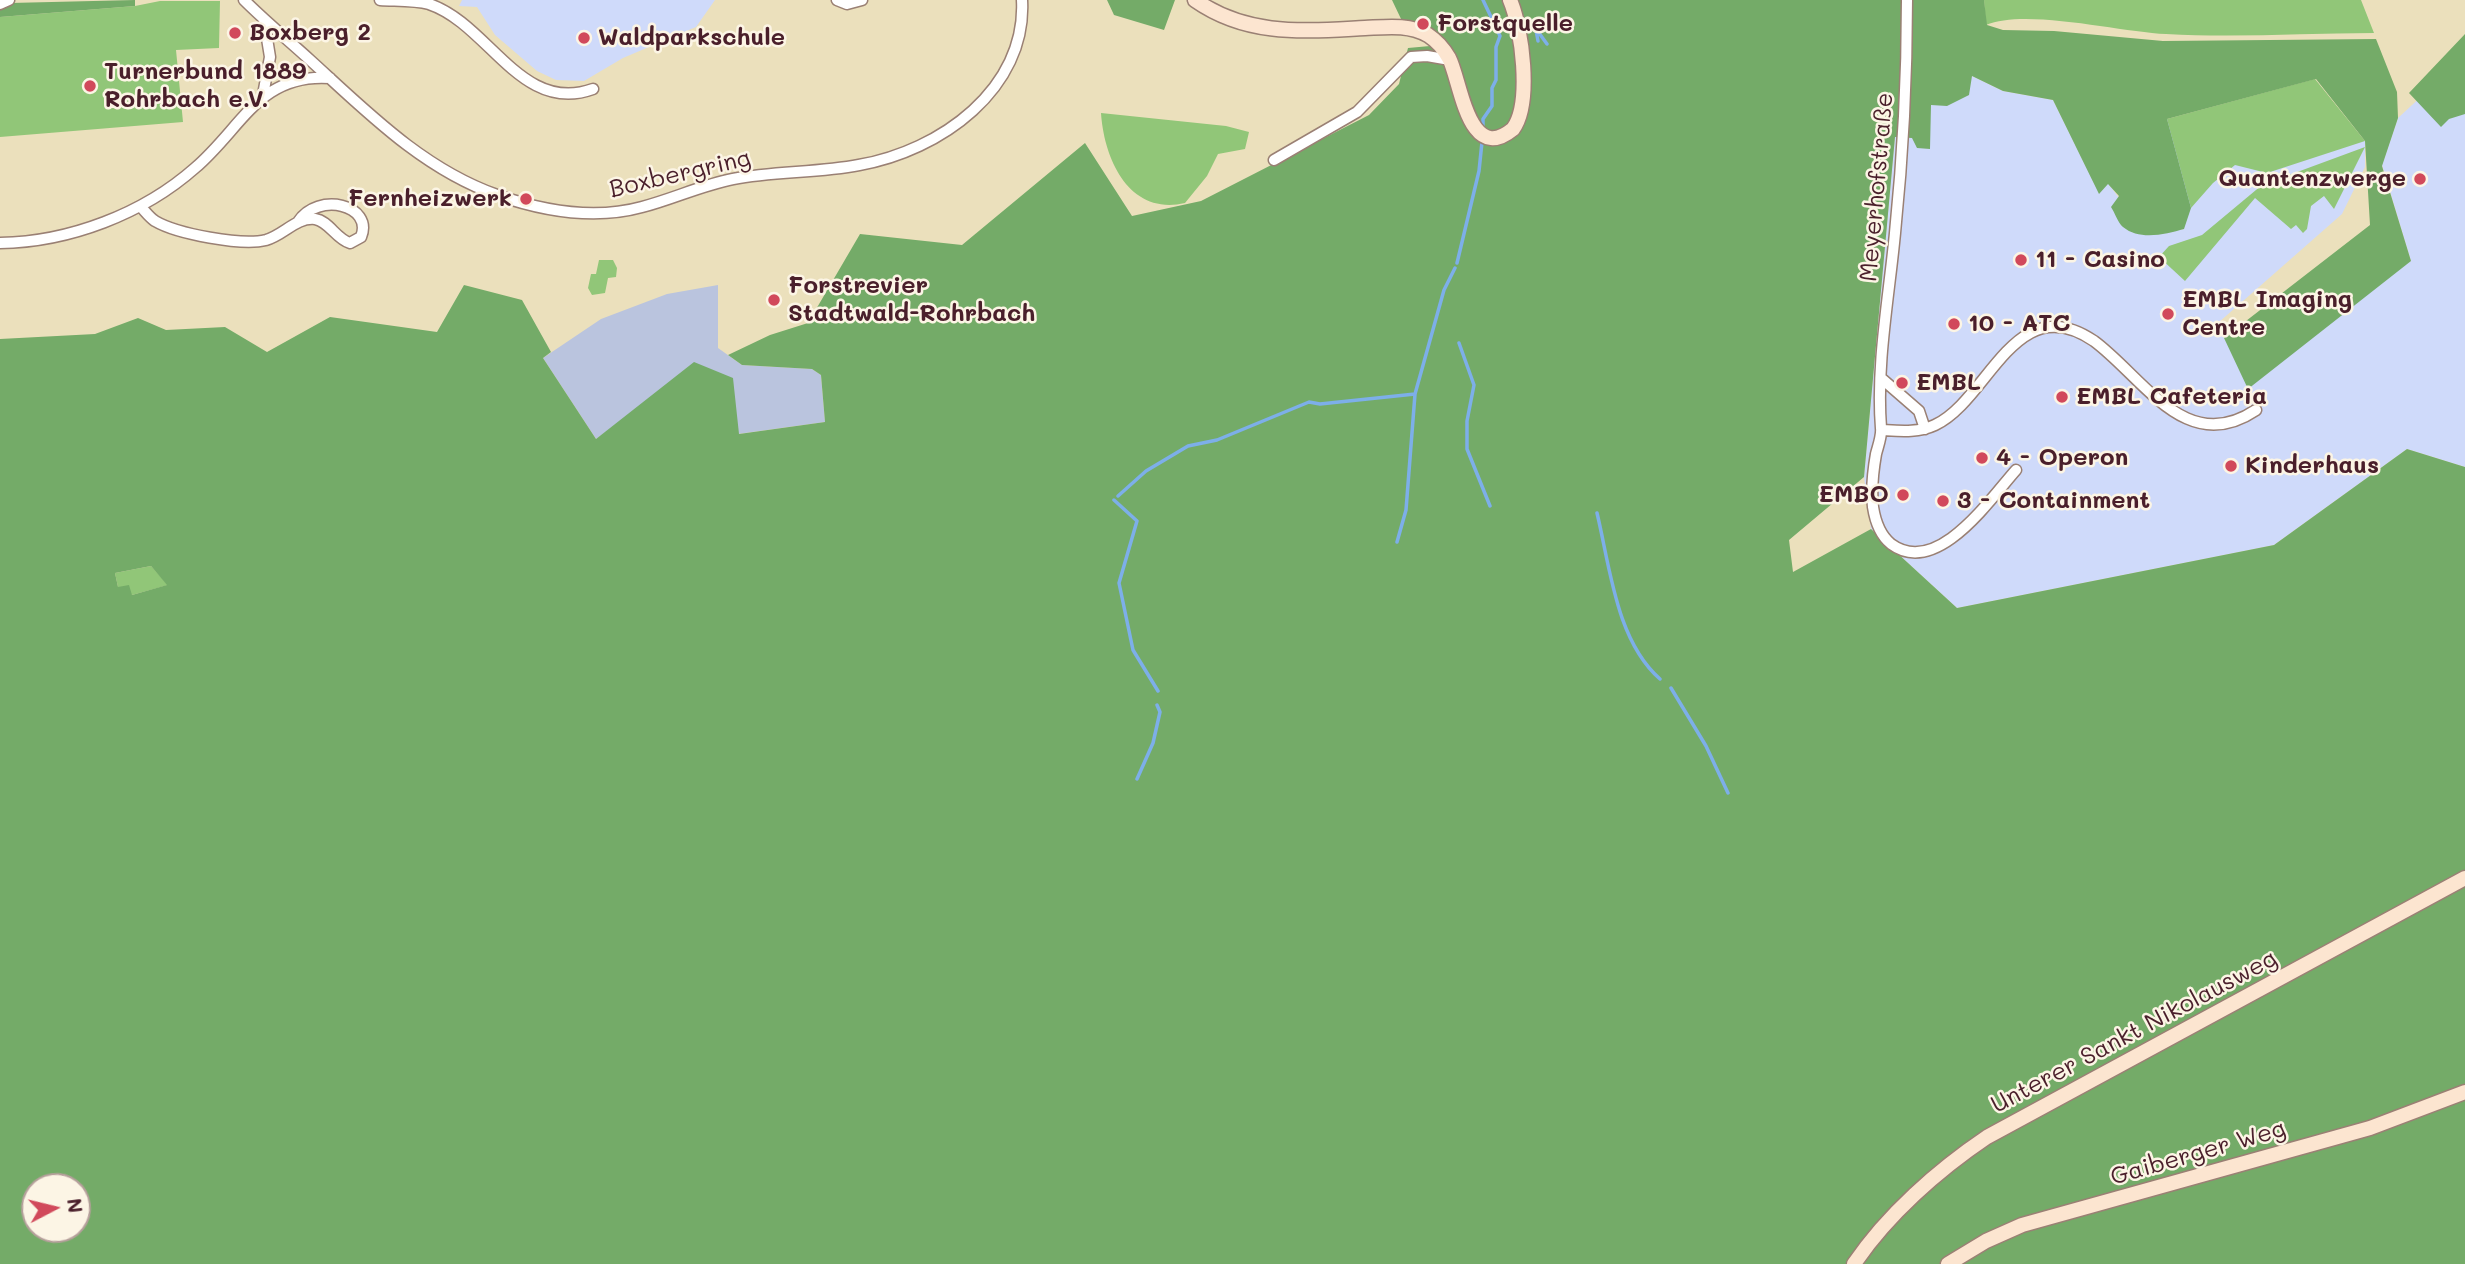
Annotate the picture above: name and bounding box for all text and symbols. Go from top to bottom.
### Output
place label: Forstquelle [1437,10,1573,38]
marker: Forstquelle [1415,16,1431,32]
place label: Boxberg 2 [249,19,371,47]
place label: Waldparkschule [598,24,785,52]
marker: Boxberg 2 [227,25,243,41]
marker: Waldparkschule [576,30,592,46]
place label: Turnerbund 1889 Rohrbach e.V. [104,58,306,114]
marker: Turnerbund 1889 Rohrbach e.V. [82,78,98,94]
street label: Meyerhofstraße [1854,91,1900,283]
street label: Boxbergring [607,144,753,204]
place label: Quantenzwerge [2218,165,2406,193]
marker: Quantenzwerge [2412,171,2428,187]
place label: Fernheizwerk [348,185,512,213]
marker: Fernheizwerk [518,191,534,207]
place label: 11 - Casino [2035,246,2165,274]
marker: 11 - Casino [2013,252,2029,268]
place label: Forstrevier Stadtwald-Rohrbach [788,272,1035,328]
place label: EMBL Imaging Centre [2182,286,2352,342]
marker: Forstrevier Stadtwald-Rohrbach [766,292,782,308]
marker: EMBL Imaging Centre [2160,306,2176,322]
place label: 10 - ATC [1968,310,2070,338]
marker: 10 - ATC [1946,316,1962,332]
place label: EMBL [1916,369,1981,397]
marker: EMBL [1894,375,1910,391]
place label: EMBL Cafeteria [2076,383,2267,411]
marker: EMBL Cafeteria [2054,389,2070,405]
place label: 4 - Operon [1996,444,2128,472]
marker: 4 - Operon [1974,450,1990,466]
place label: Kinderhaus [2245,452,2379,480]
marker: Kinderhaus [2223,458,2239,474]
place label: EMBO [1819,481,1889,509]
marker: EMBO [1895,487,1911,503]
place label: 3 - Containment [1957,487,2150,515]
marker: 3 - Containment [1935,493,1951,509]
street label: Unterer Sankt Nikolausweg [1986,944,2282,1120]
street label: Gaiberger Weg [2107,1114,2289,1192]
north arrow [21,1173,91,1243]
text: N [62,1197,89,1214]

